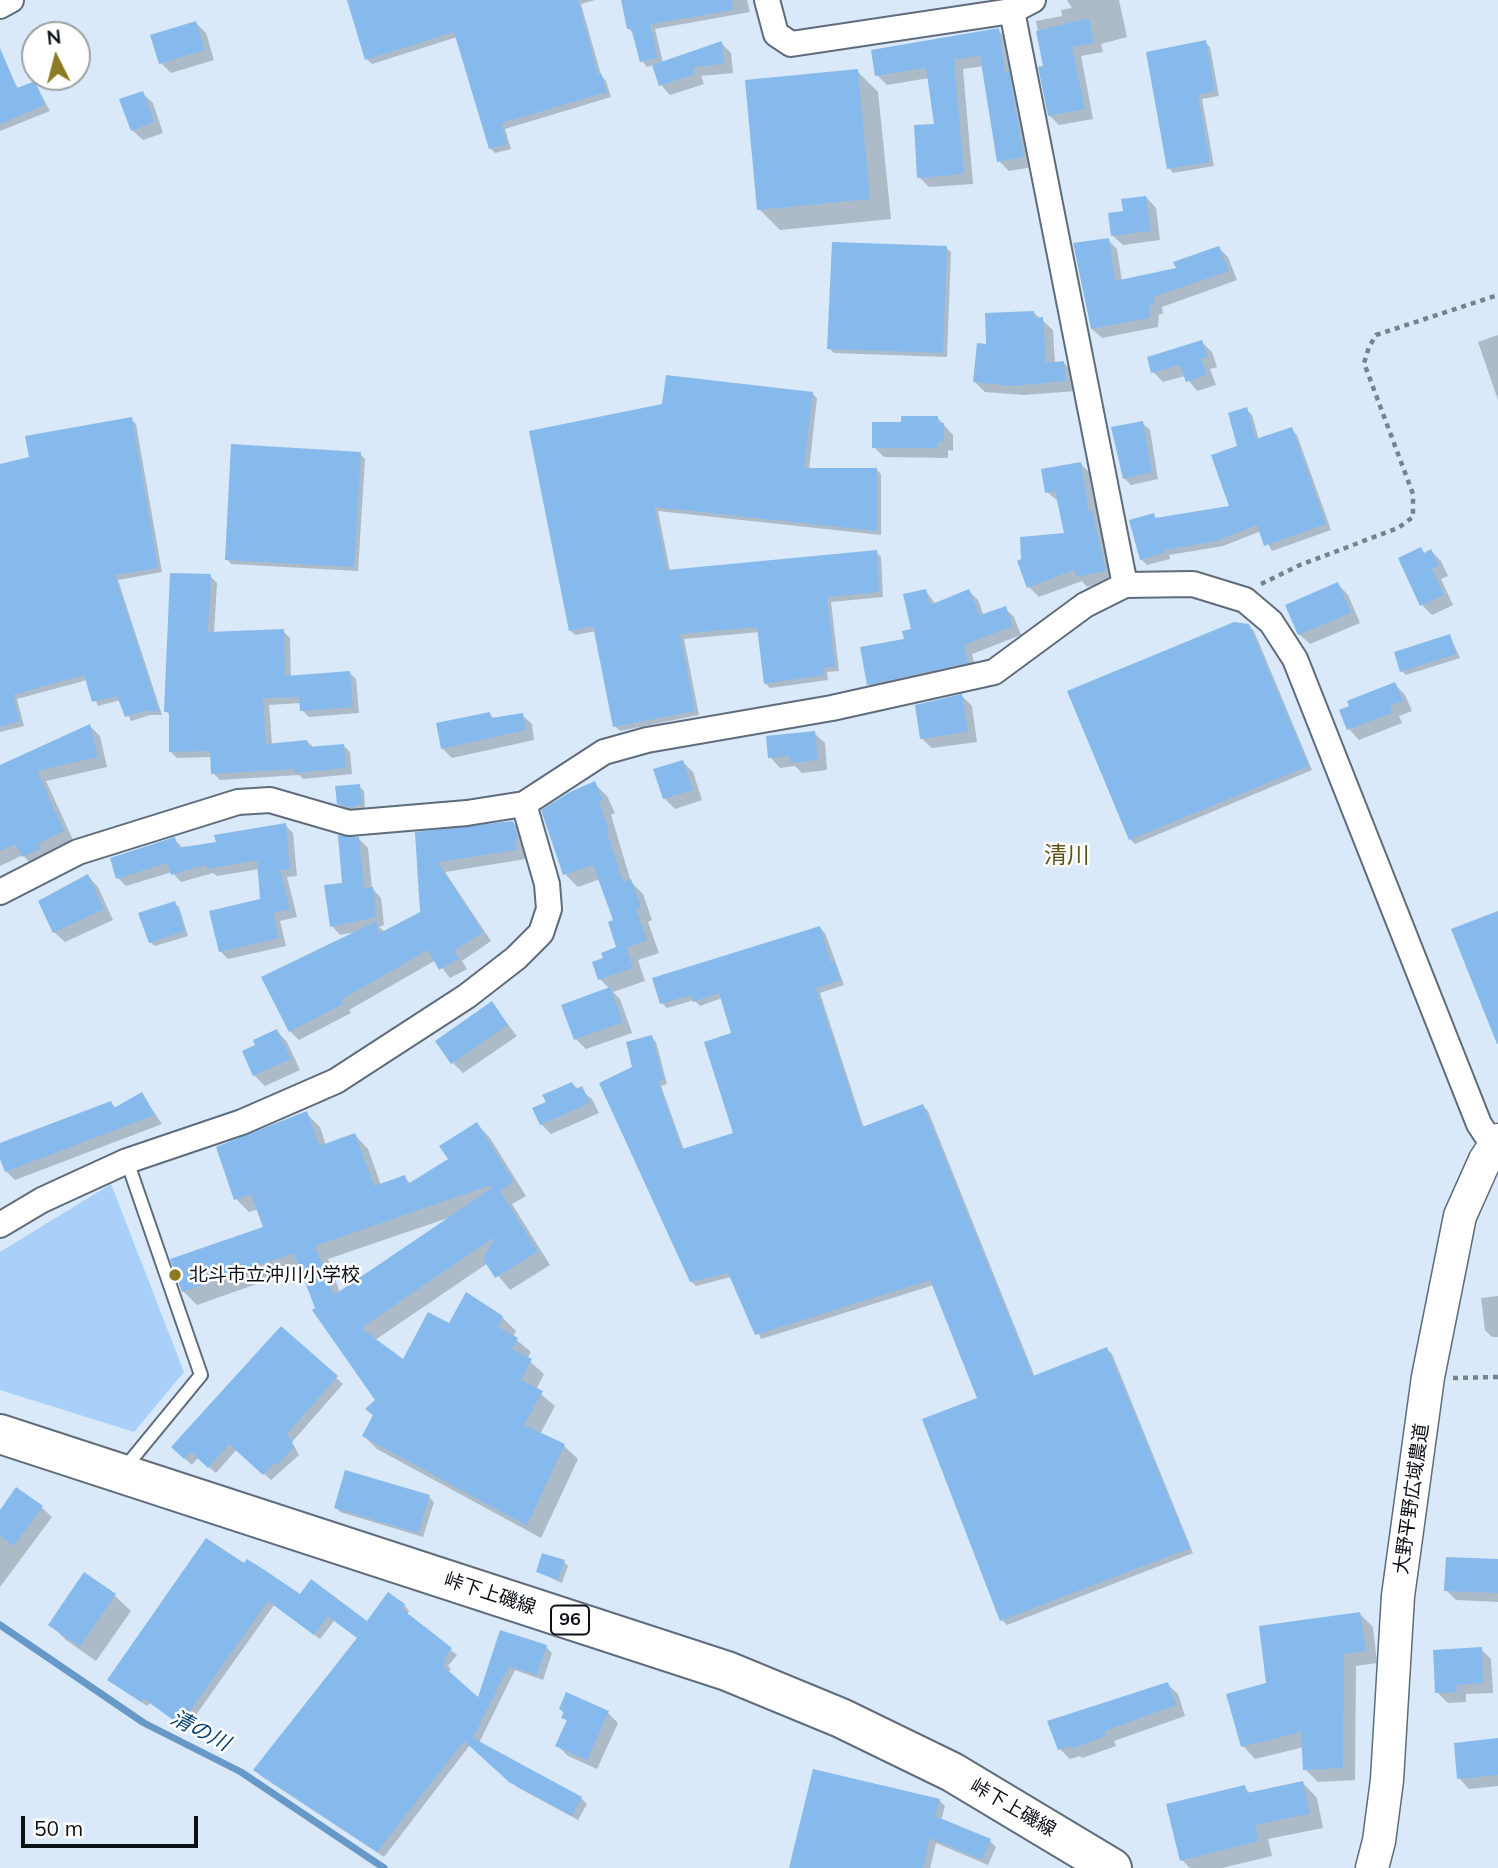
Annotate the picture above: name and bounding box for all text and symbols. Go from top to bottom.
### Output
north arrow [21,21,91,91]
text: N [46,24,62,50]
district label: 清川 [1044,842,1090,870]
place label: 北斗市立沖川小学校 [189,1264,360,1286]
marker: 北斗市立沖川小学校 [167,1267,183,1283]
street label: 大野平野広域農道 [1390,1422,1434,1576]
street label: 峠下上磯線 [441,1568,539,1620]
road number: 96 [551,1605,589,1634]
water label: 清の川 [166,1705,234,1757]
street label: 峠下上磯線 [966,1774,1060,1842]
scale bar [24,1801,201,1845]
text: 50 m [34,1815,83,1841]

